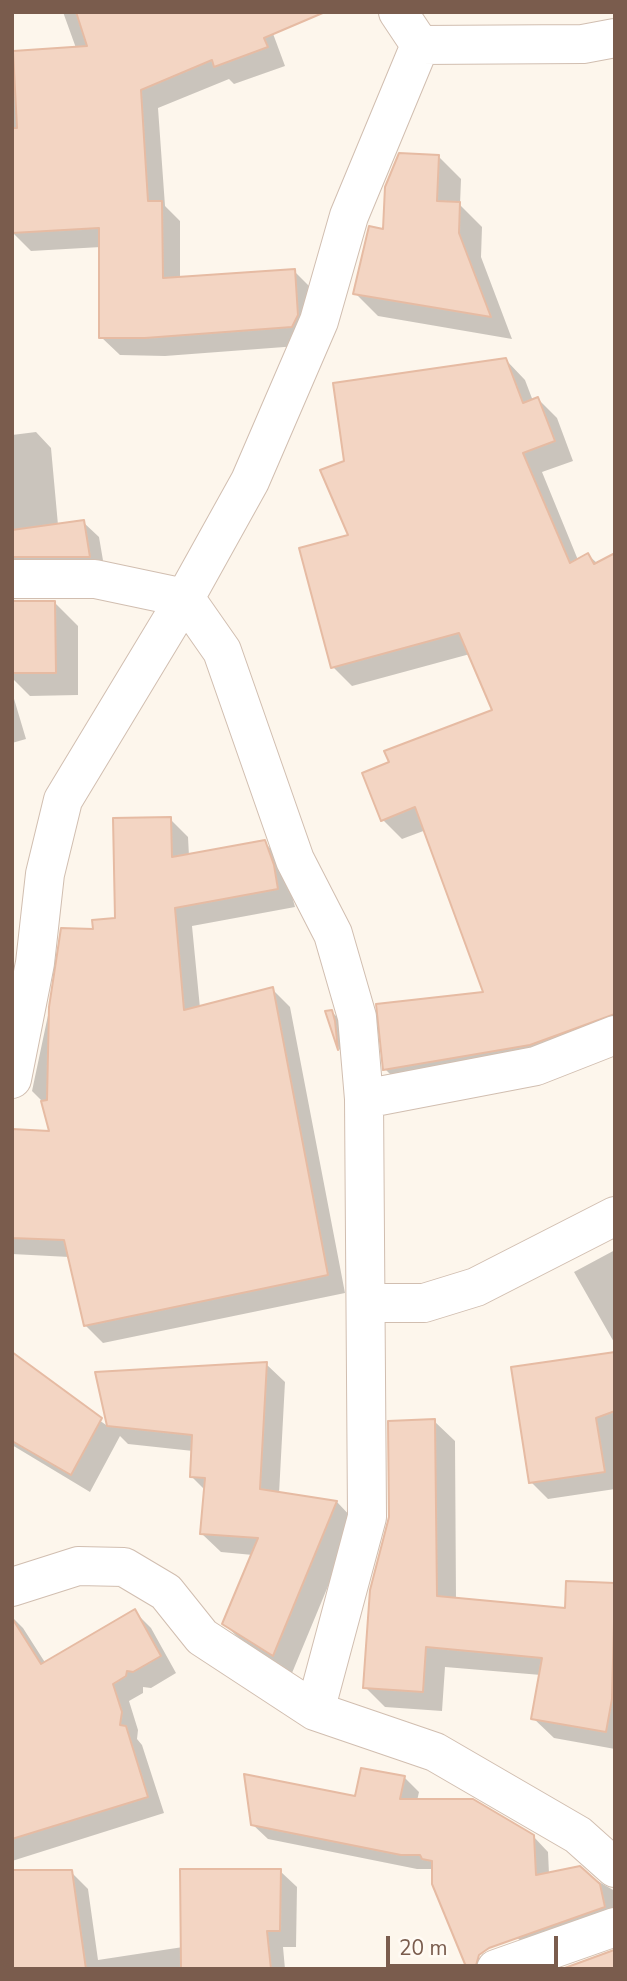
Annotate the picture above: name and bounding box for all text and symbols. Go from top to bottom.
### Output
scale bar [389,1922,560,1966]
text: 20 m [399,1934,448,1962]

